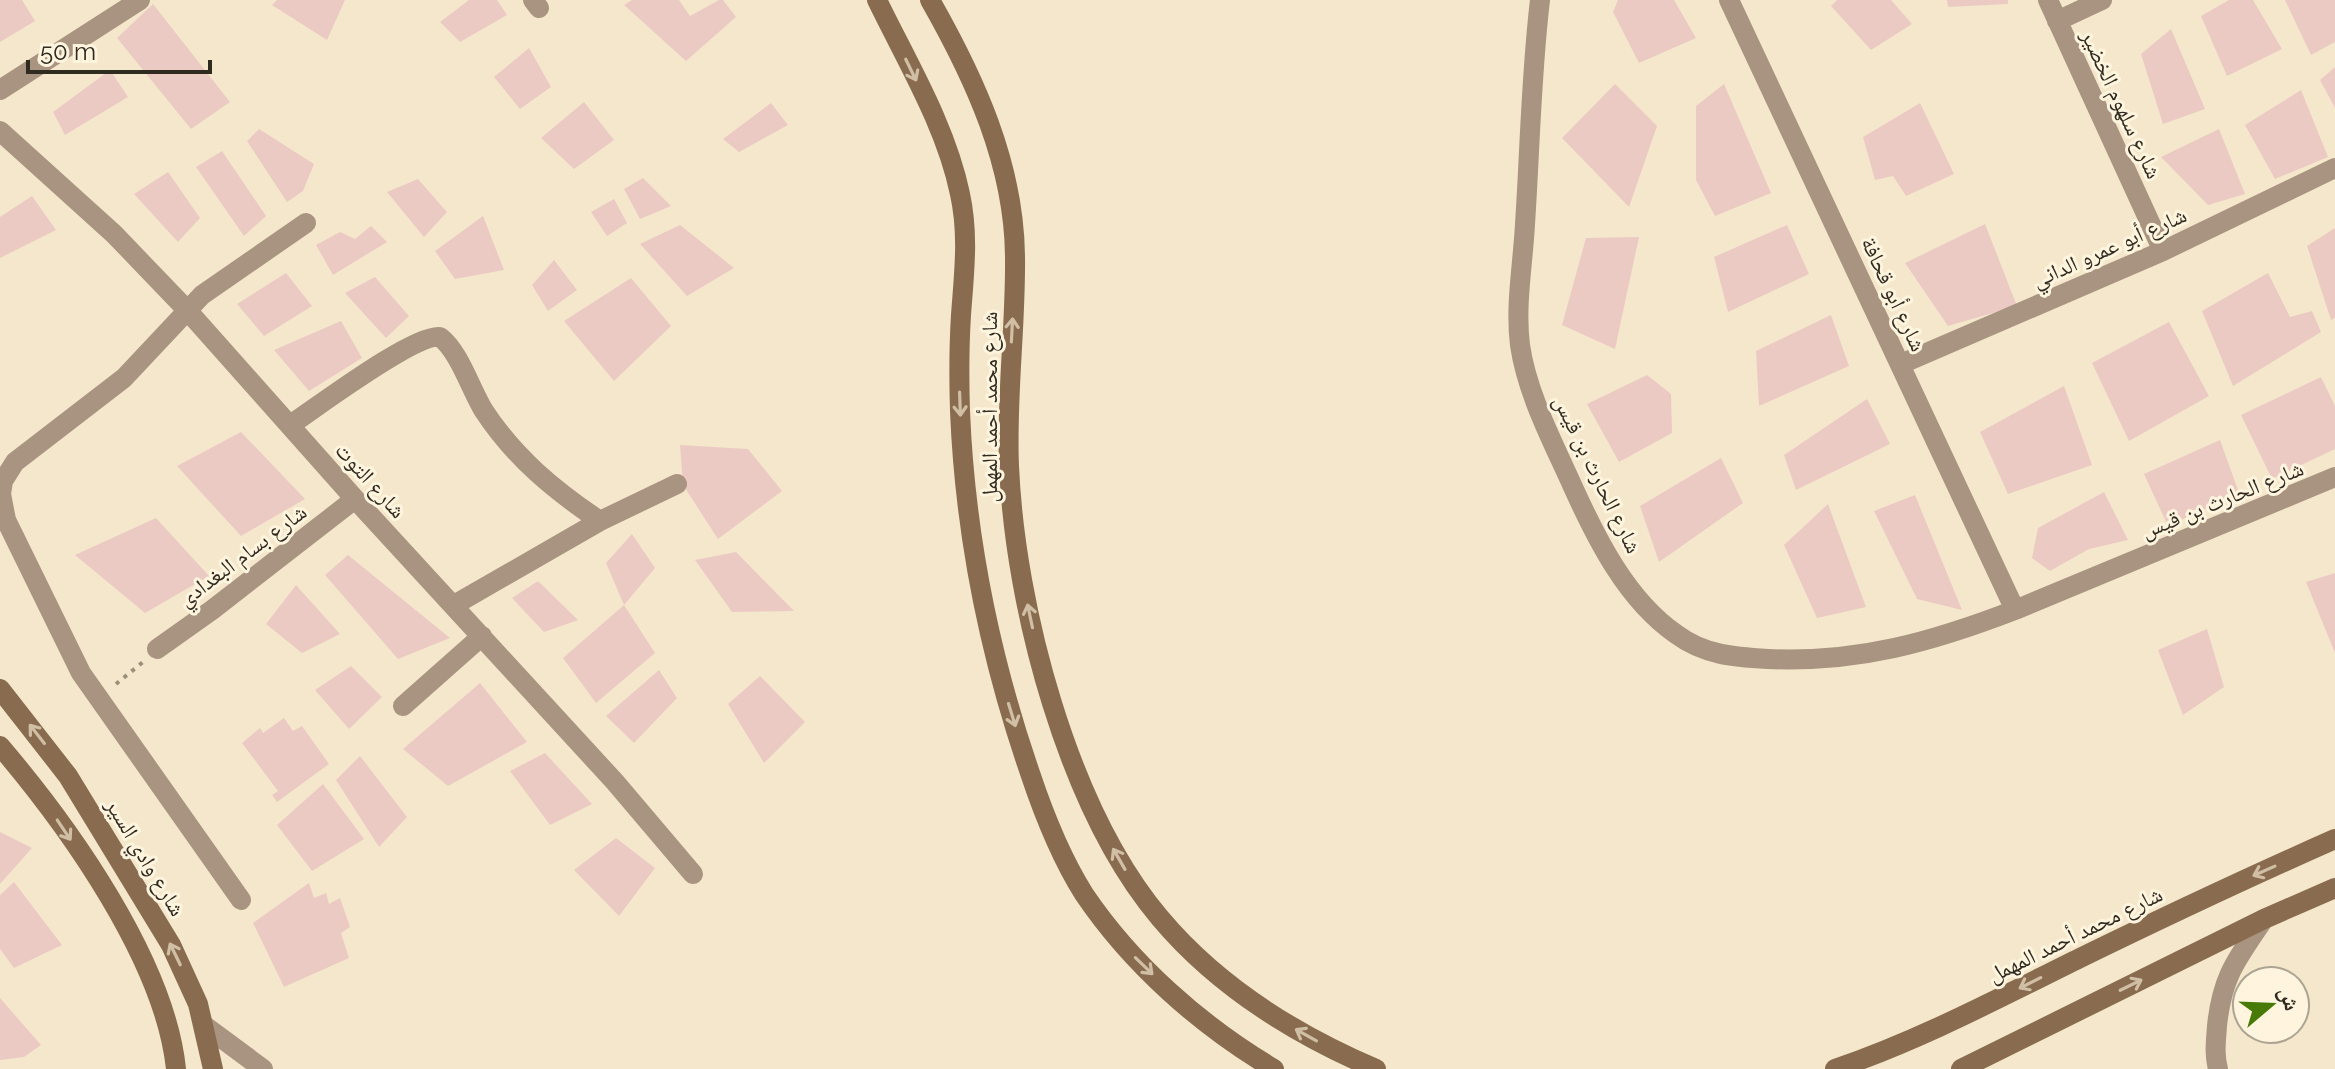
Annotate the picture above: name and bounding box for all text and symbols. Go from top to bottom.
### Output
scale bar [28,24,210,74]
street label: شارع سلهوم الخضير [2074,25,2168,183]
text: 50 m [40,37,96,66]
one-way arrow [904,58,919,82]
street label: شارع أبو عمرو الداني [2028,201,2192,297]
street label: شارع أبو قحافة [1855,233,1932,356]
street label: شارع محمد أحمد المهمل [976,311,1003,503]
one-way arrow [1004,317,1019,344]
one-way arrow [952,390,967,417]
street label: شارع الحارث بن قيس [1548,391,1648,558]
street label: شارع التوت [330,437,412,524]
street label: شارع الحارث بن قيس [2137,455,2307,544]
street label: شارع بسام البغدادي [173,498,314,615]
one-way arrow [1022,604,1037,630]
one-way arrow [1005,701,1020,727]
one-way arrow [28,724,46,745]
street label: شارع وادي السير [96,793,191,923]
one-way arrow [56,818,72,840]
one-way arrow [1111,848,1127,871]
one-way arrow [2252,864,2276,879]
street label: شارع محمد أحمد المهمل [1983,880,2167,988]
one-way arrow [167,943,182,967]
one-way arrow [1134,957,1154,976]
north arrow [2231,965,2311,1045]
one-way arrow [2018,976,2042,991]
one-way arrow [2119,977,2143,992]
text: ش [2273,983,2306,1014]
one-way arrow [1294,1027,1318,1043]

